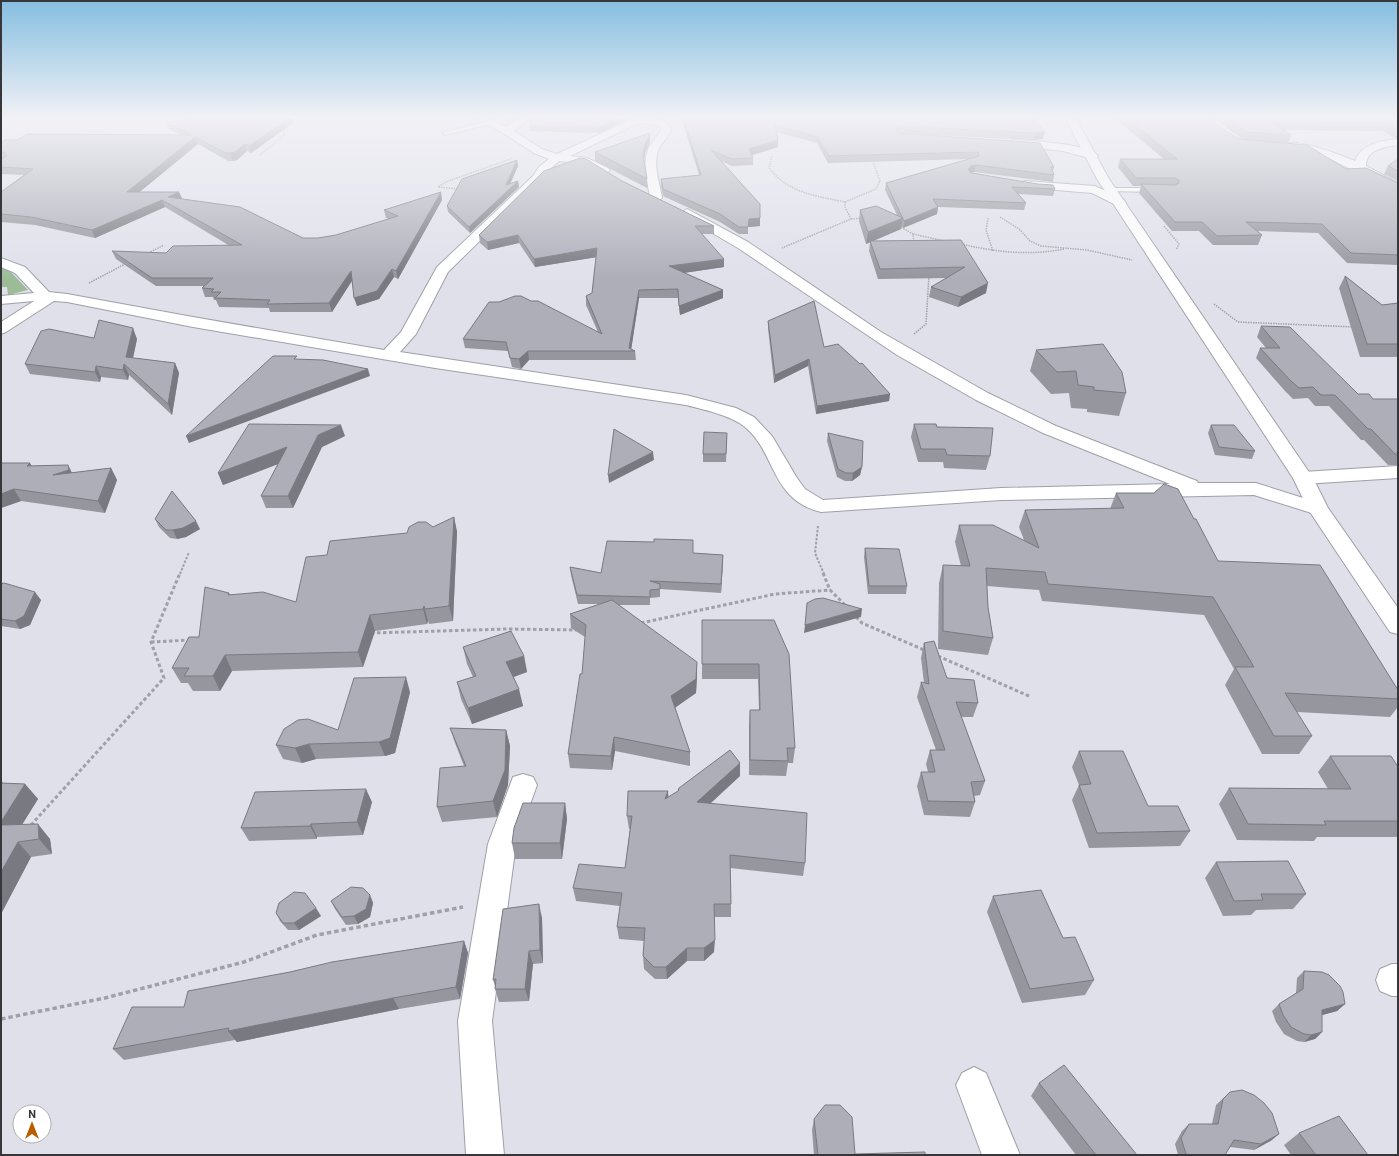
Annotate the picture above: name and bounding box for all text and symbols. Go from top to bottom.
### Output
north arrow [12,1104,52,1144]
text: N [28,1108,36,1121]

